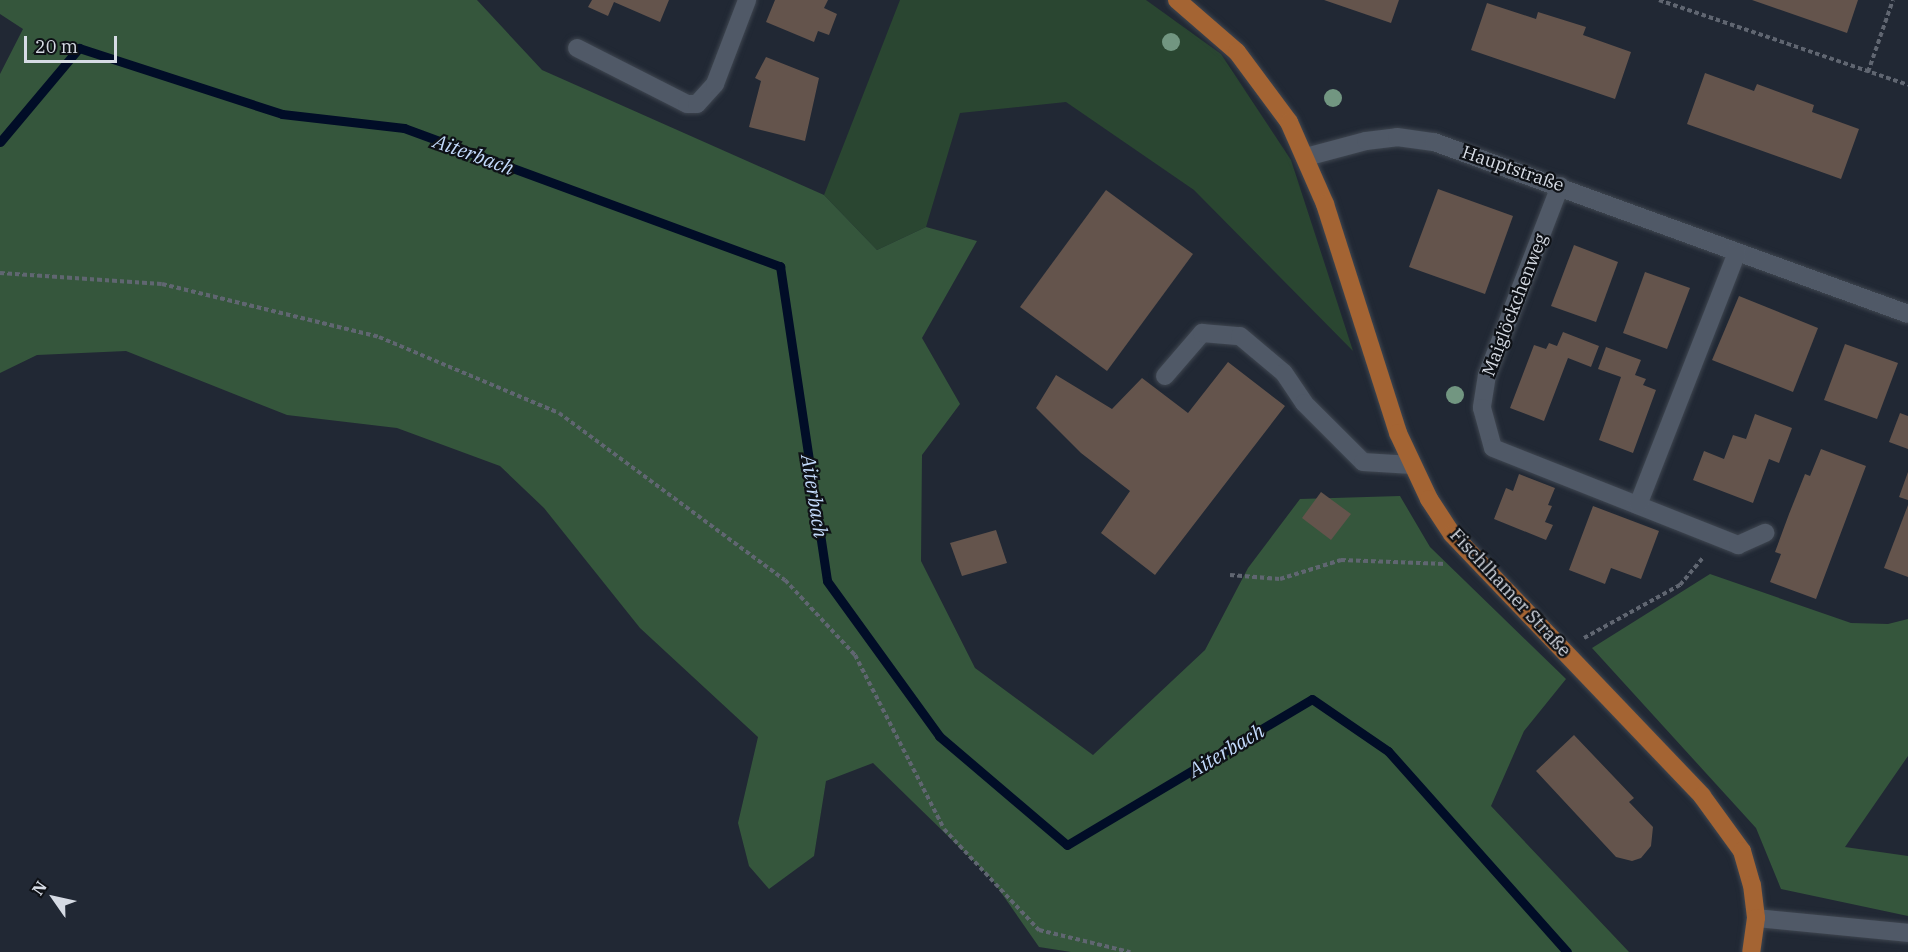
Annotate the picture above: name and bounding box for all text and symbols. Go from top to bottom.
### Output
scale bar [27,24,120,62]
text: 20 m [35,35,78,58]
water label: Aiterbach [430,128,518,180]
street label: Hauptstraße [1459,141,1567,197]
street label: Maiglöckchenweg [1478,231,1552,379]
water label: Aiterbach [797,453,833,539]
street label: Fischlhamer Straße [1445,525,1575,661]
water label: Aiterbach [1184,718,1268,782]
north arrow [24,868,84,928]
text: N [27,877,51,899]

